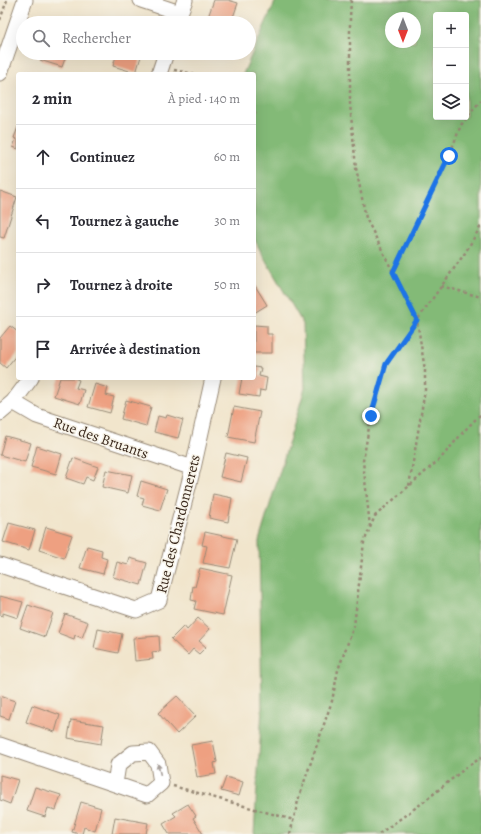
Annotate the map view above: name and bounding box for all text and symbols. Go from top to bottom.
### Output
north arrow [385,12,421,48]
map controls [433,12,469,120]
button: + [433,12,469,48]
search box [16,16,256,60]
icon: search [30,27,52,49]
text: Rechercher [62,28,131,48]
button: − [433,48,469,84]
button: layers [433,84,469,120]
text: 2 min [32,87,72,110]
text: À pied · 140 m [168,90,240,107]
icon: ahead [32,146,54,168]
text: Continuez [70,147,135,167]
route start [440,147,458,165]
text: 60 m [214,148,240,165]
icon: left [32,210,54,232]
text: Tournez à gauche [70,211,179,231]
text: 30 m [214,212,240,229]
icon: right [32,274,54,296]
text: Tournez à droite [70,275,173,295]
text: 50 m [214,276,240,293]
icon: arrive [32,338,54,360]
text: Arrivée à destination [70,339,201,359]
route end [362,407,380,425]
street label: Rue des Bruants [51,412,151,464]
street label: Rue des Chardonnerets [151,453,205,595]
one-way arrow [155,763,161,775]

